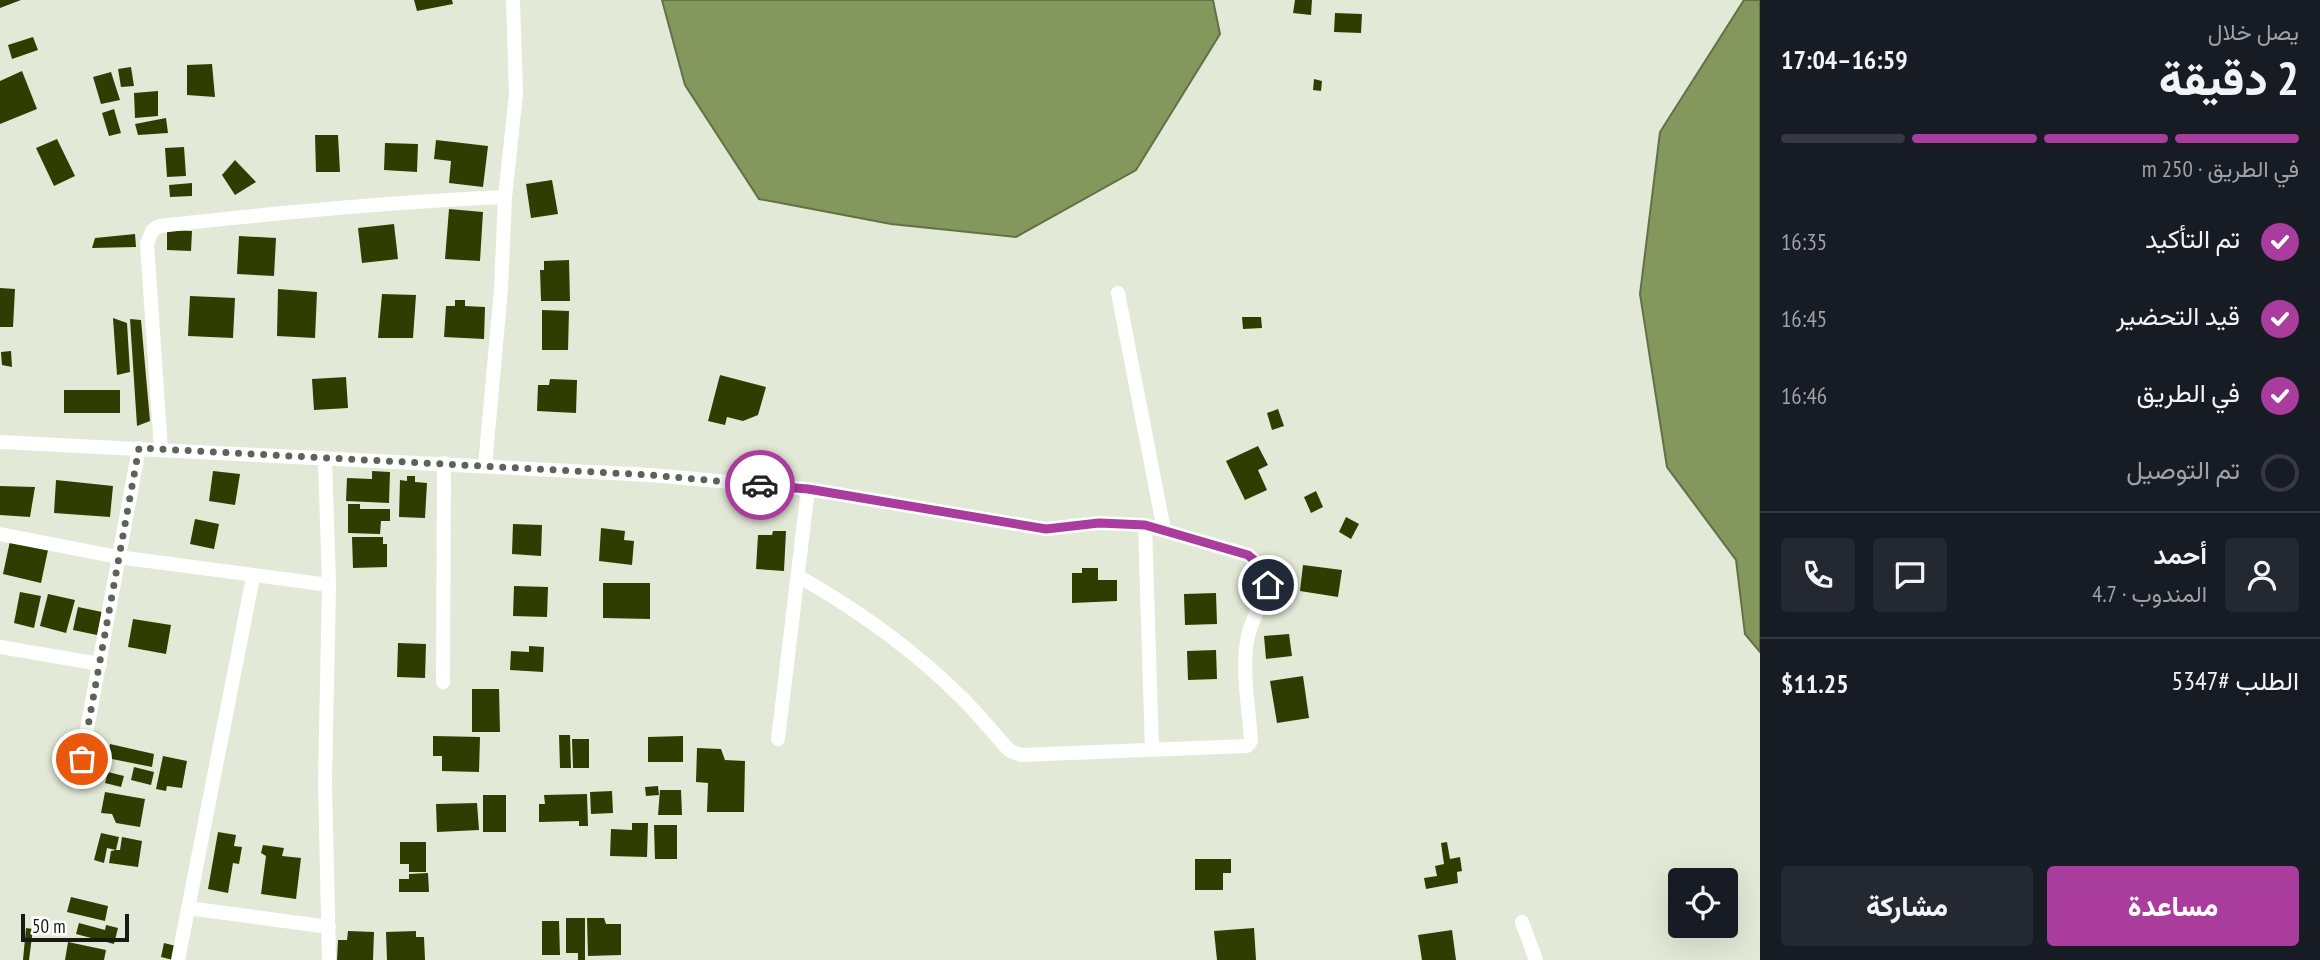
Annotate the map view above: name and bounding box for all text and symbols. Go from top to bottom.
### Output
text: يصل خلال [2208,17,2299,46]
text: 16:59–17:04 [1781,43,1908,76]
text: 2 دقيقة [2159,48,2299,108]
text: في الطريق · 250 m [2142,154,2299,183]
text: تم التأكيد [2145,222,2240,255]
icon: check [2261,223,2299,261]
text: 16:35 [1781,227,1827,256]
text: قيد التحضير [2116,299,2240,332]
icon: check [2261,300,2299,338]
text: 16:45 [1781,304,1827,333]
text: في الطريق [2136,376,2240,409]
icon: check [2261,377,2299,415]
text: 16:46 [1781,381,1827,410]
courier [725,450,795,520]
text: تم التوصيل [2126,453,2240,486]
icon: car [741,466,779,504]
button: phone [1781,538,1855,612]
button: chat [1873,538,1947,612]
text: أحمد [2154,538,2207,571]
button: person [2225,538,2299,612]
pin [1238,555,1298,615]
icon: home [1249,566,1287,604]
text: المندوب · 4.7 [2092,579,2207,608]
text: الطلب #5347 [2171,664,2299,697]
text: $11.25 [1781,667,1849,700]
pin [52,729,112,789]
icon: bag [63,740,101,778]
button: مشاركة [1781,866,2033,946]
button: مساعدة [2047,866,2299,946]
map controls [1668,868,1738,938]
button: locate [1668,868,1738,938]
scale bar [21,911,130,943]
text: 50 m [32,914,66,938]

